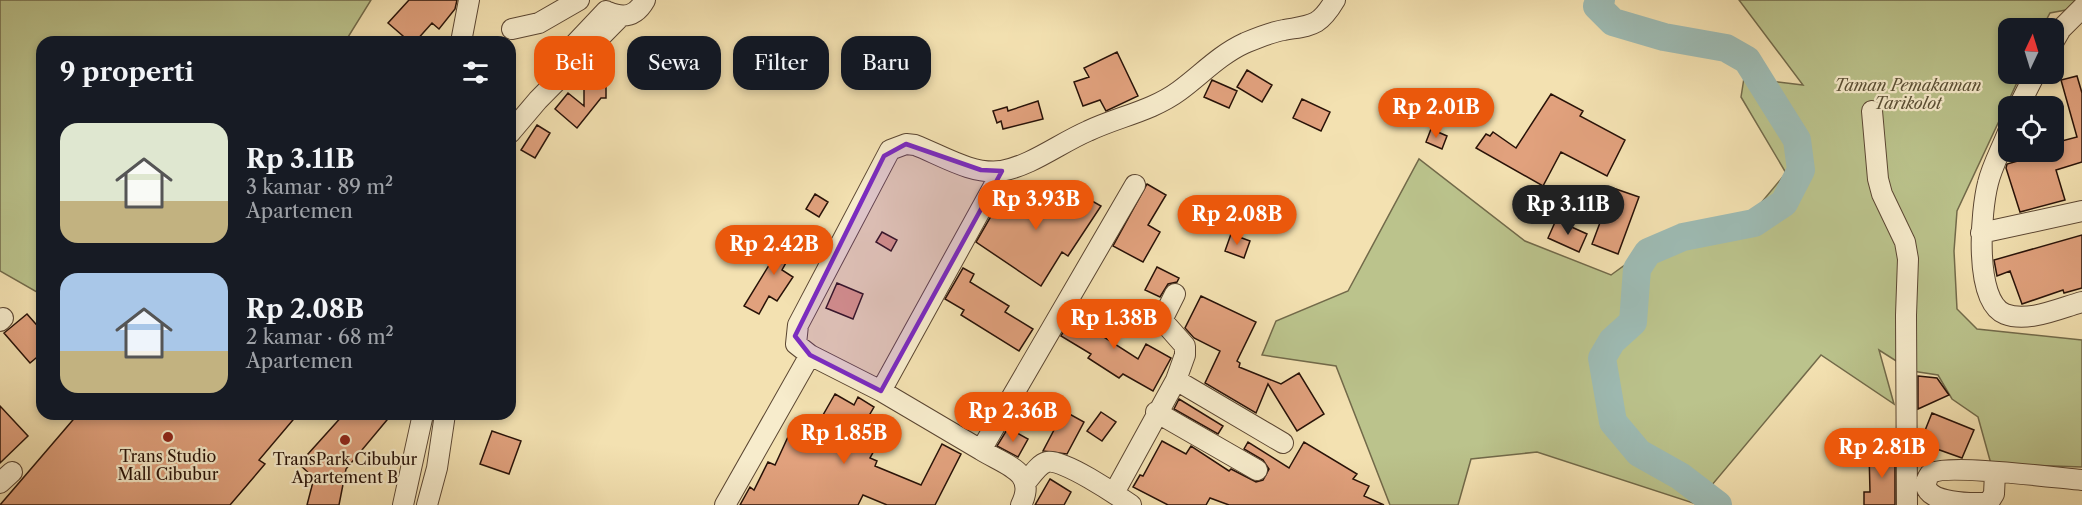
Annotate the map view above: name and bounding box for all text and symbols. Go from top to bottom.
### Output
north arrow [1998,18,2064,84]
map controls [1998,18,2064,162]
chip: Beli [534,36,615,90]
chip: Sewa [627,36,721,90]
chip: Filter [733,36,829,90]
chip: Baru [841,36,931,90]
text: 9 properti [60,56,194,88]
icon: filters [459,56,492,89]
park label: Taman Pemakaman Tarikolot [1834,75,1982,113]
pin: Rp 2.01B [1374,88,1498,139]
text: Rp 2.01B [1392,95,1480,119]
button: locate [1998,96,2064,162]
text: Rp 3.11B [246,143,355,175]
icon: home [108,147,180,219]
text: 3 kamar · 89 m² [246,175,393,199]
pin: Rp 3.93B [974,180,1098,231]
pin: Rp 3.11B [1506,185,1630,236]
text: Rp 3.93B [992,187,1080,211]
text: Rp 3.11B [1526,192,1610,216]
pin: Rp 2.08B [1175,195,1299,246]
text: Apartemen [246,199,353,223]
text: Rp 2.08B [1192,202,1282,226]
pin: Rp 2.42B [712,225,836,276]
text: Rp 2.42B [729,232,819,256]
text: Rp 2.08B [246,293,364,325]
icon: home [108,297,180,369]
pin: Rp 1.38B [1052,299,1176,350]
text: Rp 1.38B [1071,306,1157,330]
text: 2 kamar · 68 m² [246,325,394,349]
text: Apartemen [246,349,353,373]
pin: Rp 2.36B [951,392,1075,443]
text: Rp 2.36B [968,399,1058,423]
pin: Rp 1.85B [782,414,906,465]
text: Rp 1.85B [801,421,887,445]
pin: Rp 2.81B [1820,428,1944,479]
marker: Trans Studio Mall Cibubur [161,430,175,444]
marker: TransPark Cibubur Apartement B [338,433,352,447]
text: Rp 2.81B [1838,435,1926,459]
place label: Trans Studio Mall Cibubur [117,446,219,484]
place label: TransPark Cibubur Apartement B [273,449,418,487]

